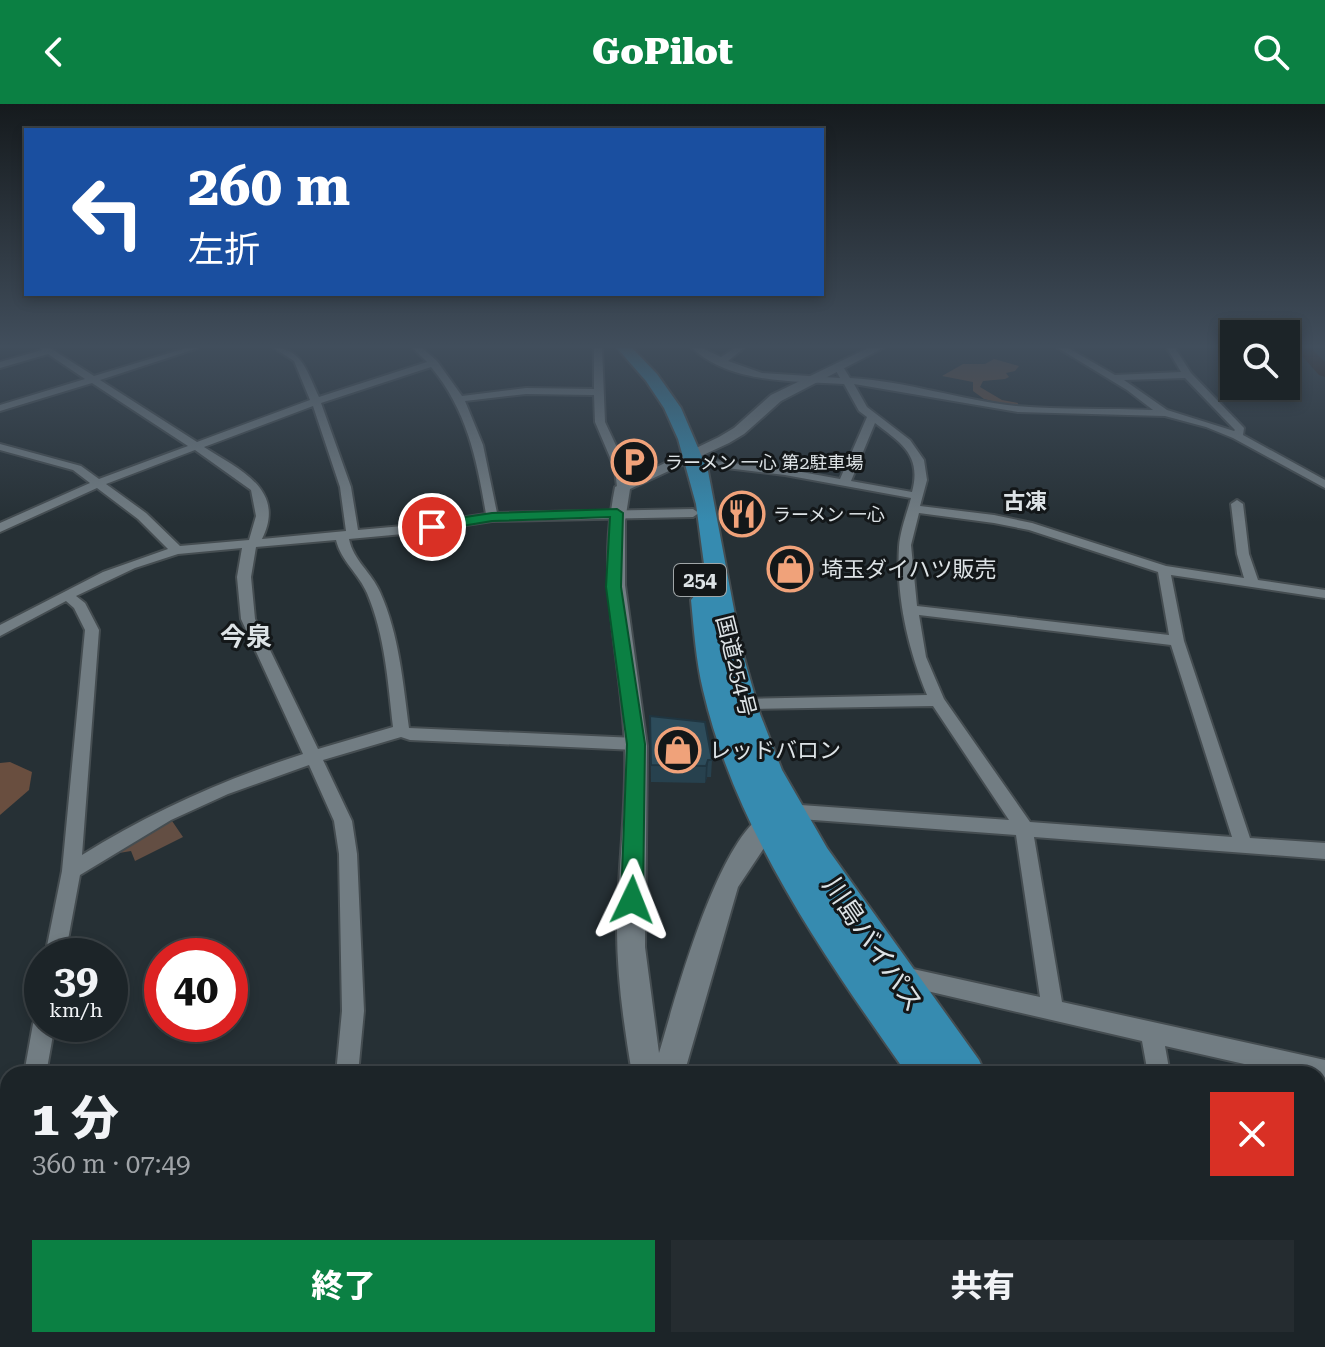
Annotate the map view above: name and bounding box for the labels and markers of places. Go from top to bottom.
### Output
parking icon: ラーメン 一心 第2駐車場 [610,438,658,486]
place label: ラーメン 一心 第2駐車場 [665,452,863,473]
restaurant icon: ラーメン 一心 [718,490,766,538]
pin [398,493,466,561]
place label: ラーメン 一心 [773,504,885,525]
shop icon: 埼玉ダイハツ販売 [766,545,814,593]
place label: 埼玉ダイハツ販売 [821,557,997,582]
shop icon: レッドバロン [654,726,702,774]
place label: レッドバロン [709,738,841,763]

